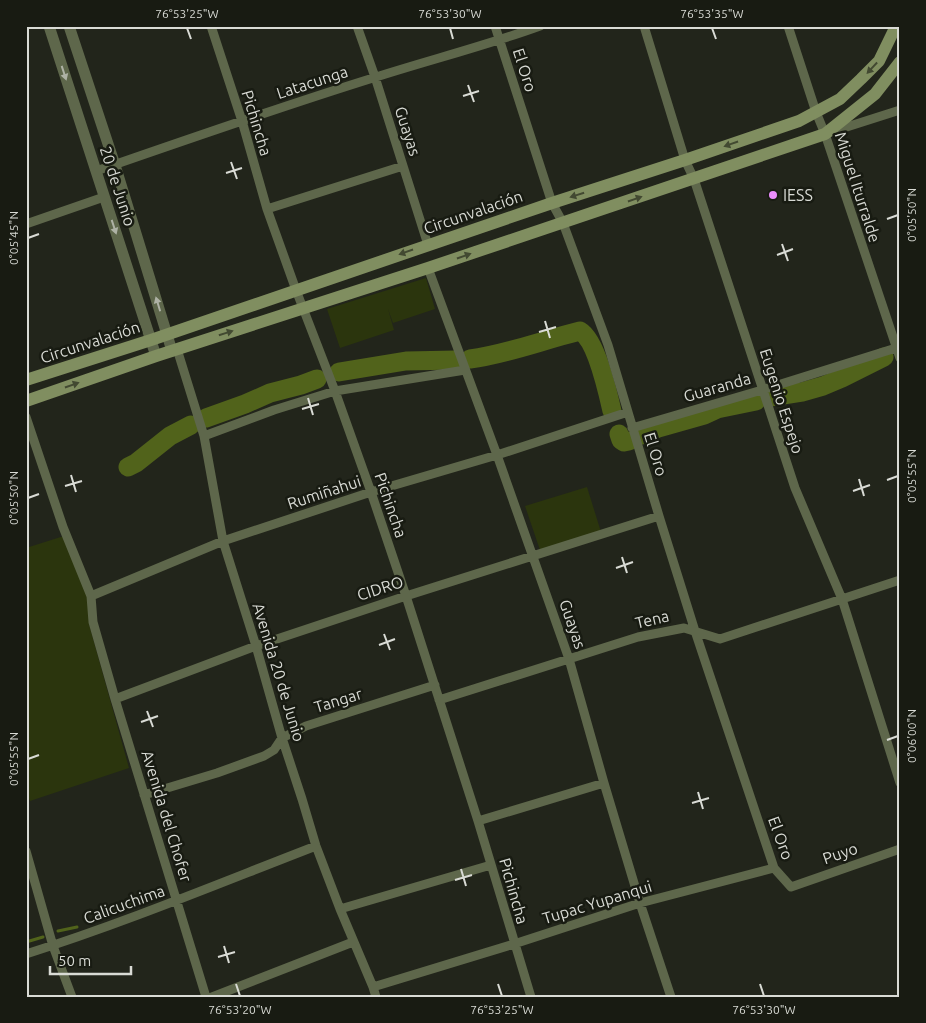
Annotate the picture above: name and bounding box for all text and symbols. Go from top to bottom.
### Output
text: 76°53'25"W [155,7,219,20]
text: 76°53'30"W [418,7,482,20]
text: 76°53'35"W [680,7,744,20]
street label: El Oro [510,46,540,94]
street label: Latacunga [274,62,350,102]
one-way arrow [866,62,878,74]
one-way arrow [61,65,68,80]
street label: Pichincha [238,88,276,158]
street label: Guayas [392,104,424,158]
street label: Miguel Iturralde [832,130,884,244]
one-way arrow [723,140,738,148]
street label: 20 de Junio [97,144,139,228]
place label: IESS [783,186,813,204]
street label: Circunvalación [421,187,525,237]
text: 0°05'50"N [905,188,918,242]
marker: IESS [767,189,779,201]
one-way arrow [569,192,584,199]
one-way arrow [627,194,642,202]
text: 0°05'45"N [7,211,20,265]
one-way arrow [110,220,118,235]
one-way arrow [398,248,413,256]
one-way arrow [457,252,472,260]
one-way arrow [154,296,162,311]
street label: Circunvalación [38,317,142,367]
one-way arrow [219,329,234,337]
street label: Eugenio Espejo [757,346,807,456]
street label: Guaranda [681,369,753,405]
one-way arrow [65,381,80,388]
street label: El Oro [641,430,671,478]
text: 0°05'55"N [905,449,918,503]
street label: Pichincha [371,470,411,540]
text: 0°05'50"N [7,471,20,525]
street label: Rumiñahui [285,472,363,512]
street label: CIDRO [355,572,405,604]
street label: Guayas [556,597,590,651]
street label: Avenida 20 de Junio [249,600,309,744]
street label: Tena [633,606,671,632]
street label: Tangar [312,684,364,716]
text: 0°06'00"N [905,709,918,763]
text: 0°05'55"N [7,732,20,786]
street label: Avenida del Chofer [138,748,196,884]
street label: El Oro [765,814,797,862]
street label: Puyo [820,839,860,867]
street label: Pichincha [496,856,532,926]
street label: Tupac Yupanqui [540,877,654,927]
street label: Calicuchima [81,881,167,927]
scale bar [50,943,131,975]
text: 50 m [58,952,91,969]
text: 76°53'20"W [208,1003,272,1016]
text: 76°53'25"W [470,1003,534,1016]
text: 76°53'30"W [732,1003,796,1016]

